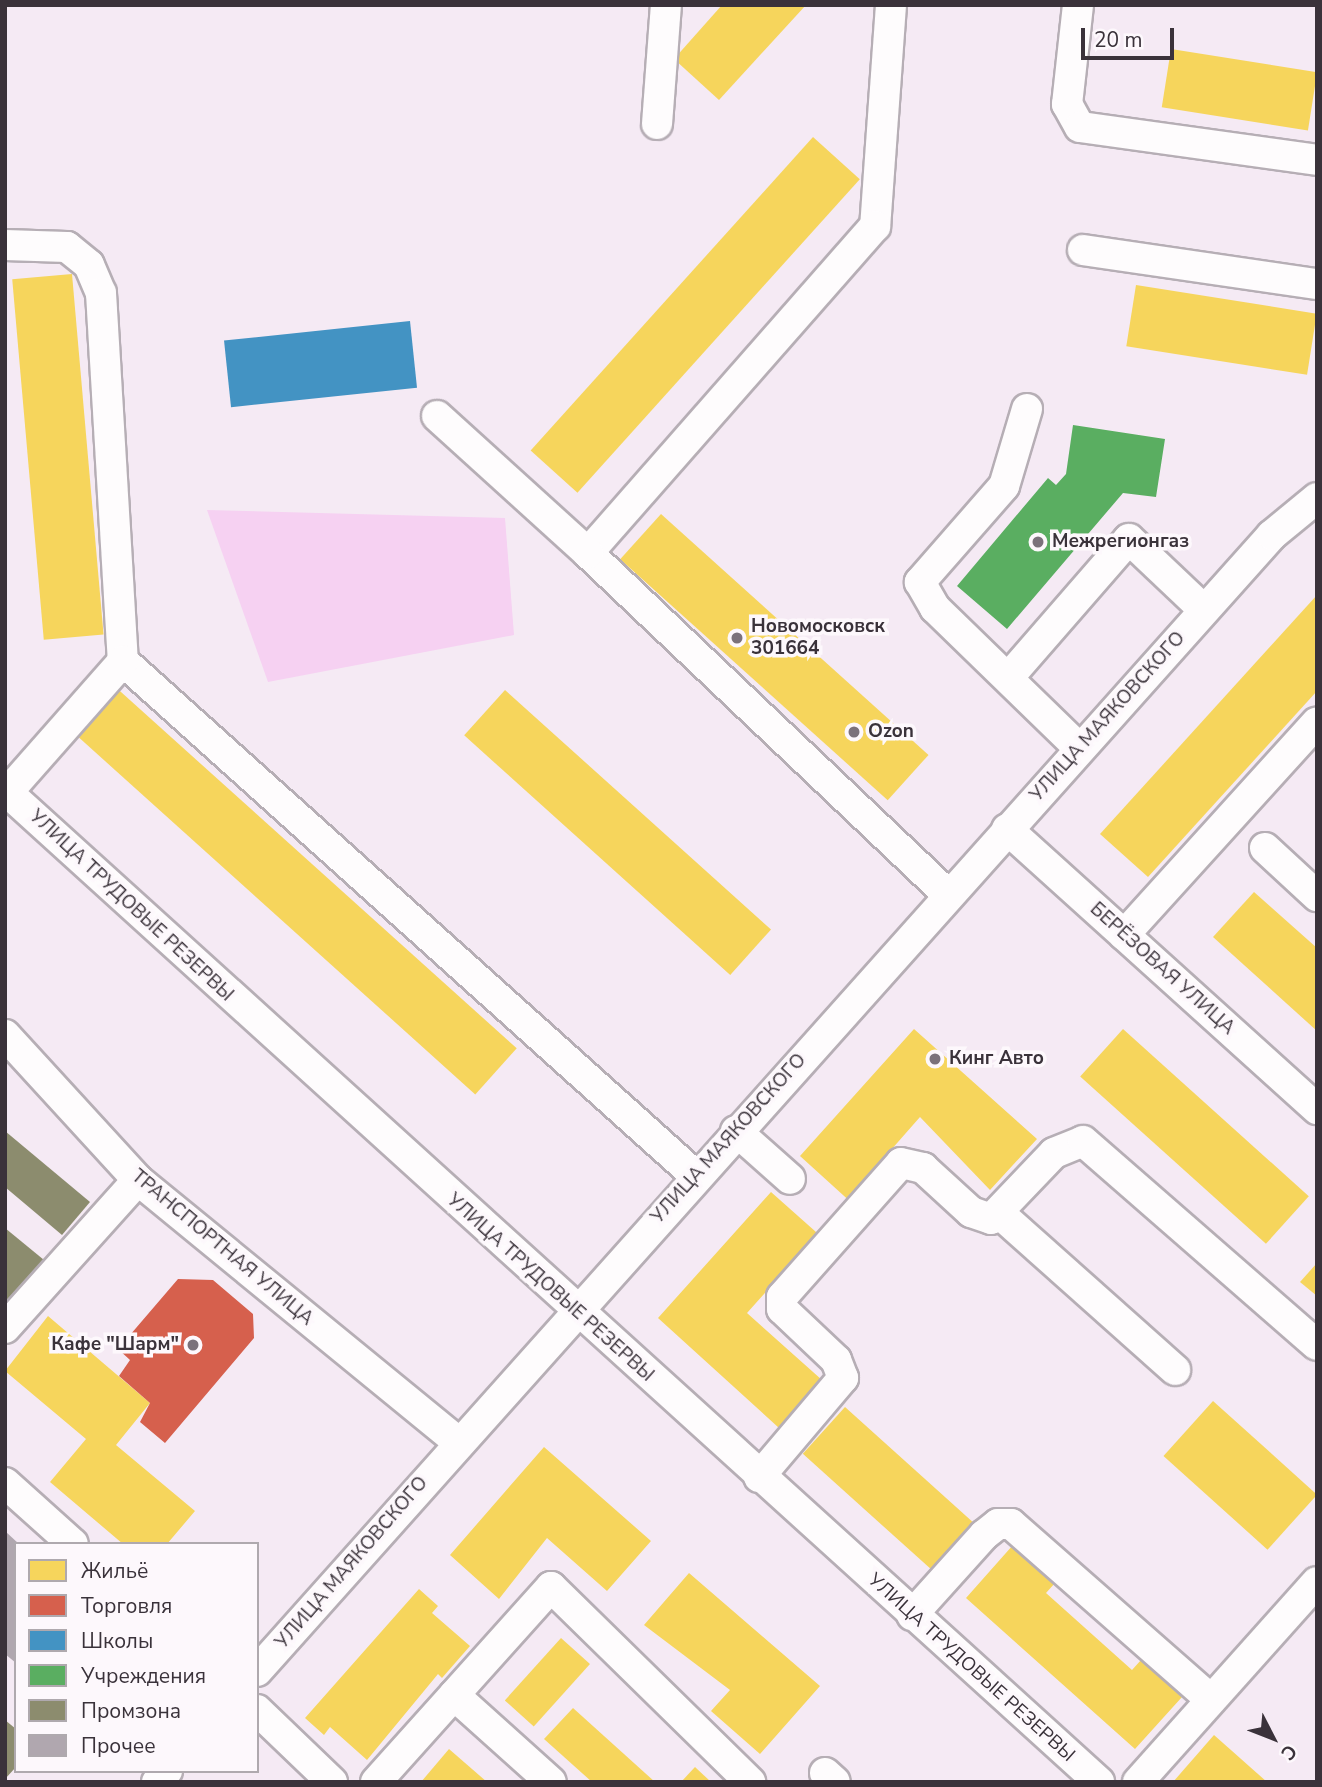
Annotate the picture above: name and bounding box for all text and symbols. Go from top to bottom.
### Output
scale bar [1084,14,1177,58]
text: 20 m [1094,26,1143,54]
place label: Межрегионгаз [1052,531,1189,553]
marker: Межрегионгаз [1030,534,1046,550]
place label: Новомосковск 301664 [751,616,885,660]
street label: УЛИЦА МАЯКОВСКОГО [1026,627,1190,807]
marker: Новомосковск 301664 [729,630,745,646]
place label: Ozon [868,721,914,743]
marker: Ozon [846,724,862,740]
street label: УЛИЦА ТРУДОВЫЕ РЕЗЕРВЫ [24,805,238,1007]
street label: БЕРЁЗОВАЯ УЛИЦА [1085,898,1239,1040]
place label: Кинг Авто [949,1048,1044,1070]
street label: УЛИЦА МАЯКОВСКОГО [647,1049,811,1229]
marker: Кинг Авто [927,1051,943,1067]
street label: ТРАНСПОРТНАЯ УЛИЦА [126,1165,318,1331]
street label: УЛИЦА ТРУДОВЫЕ РЕЗЕРВЫ [442,1189,658,1387]
place label: Кафе "Шарм" [51,1334,179,1356]
marker: Кафе "Шарм" [185,1337,201,1353]
street label: УЛИЦА МАЯКОВСКОГО [271,1472,433,1654]
legend [14,1542,259,1773]
text: Жильё [81,1557,148,1585]
street label: УЛИЦА ТРУДОВЫЕ РЕЗЕРВЫ [863,1569,1079,1767]
text: Торговля [81,1592,172,1620]
text: Школы [81,1627,153,1655]
text: Учреждения [81,1662,206,1690]
text: Промзона [81,1697,181,1725]
north arrow [1238,1703,1308,1773]
text: Прочее [81,1732,156,1760]
text: С [1275,1739,1303,1766]

